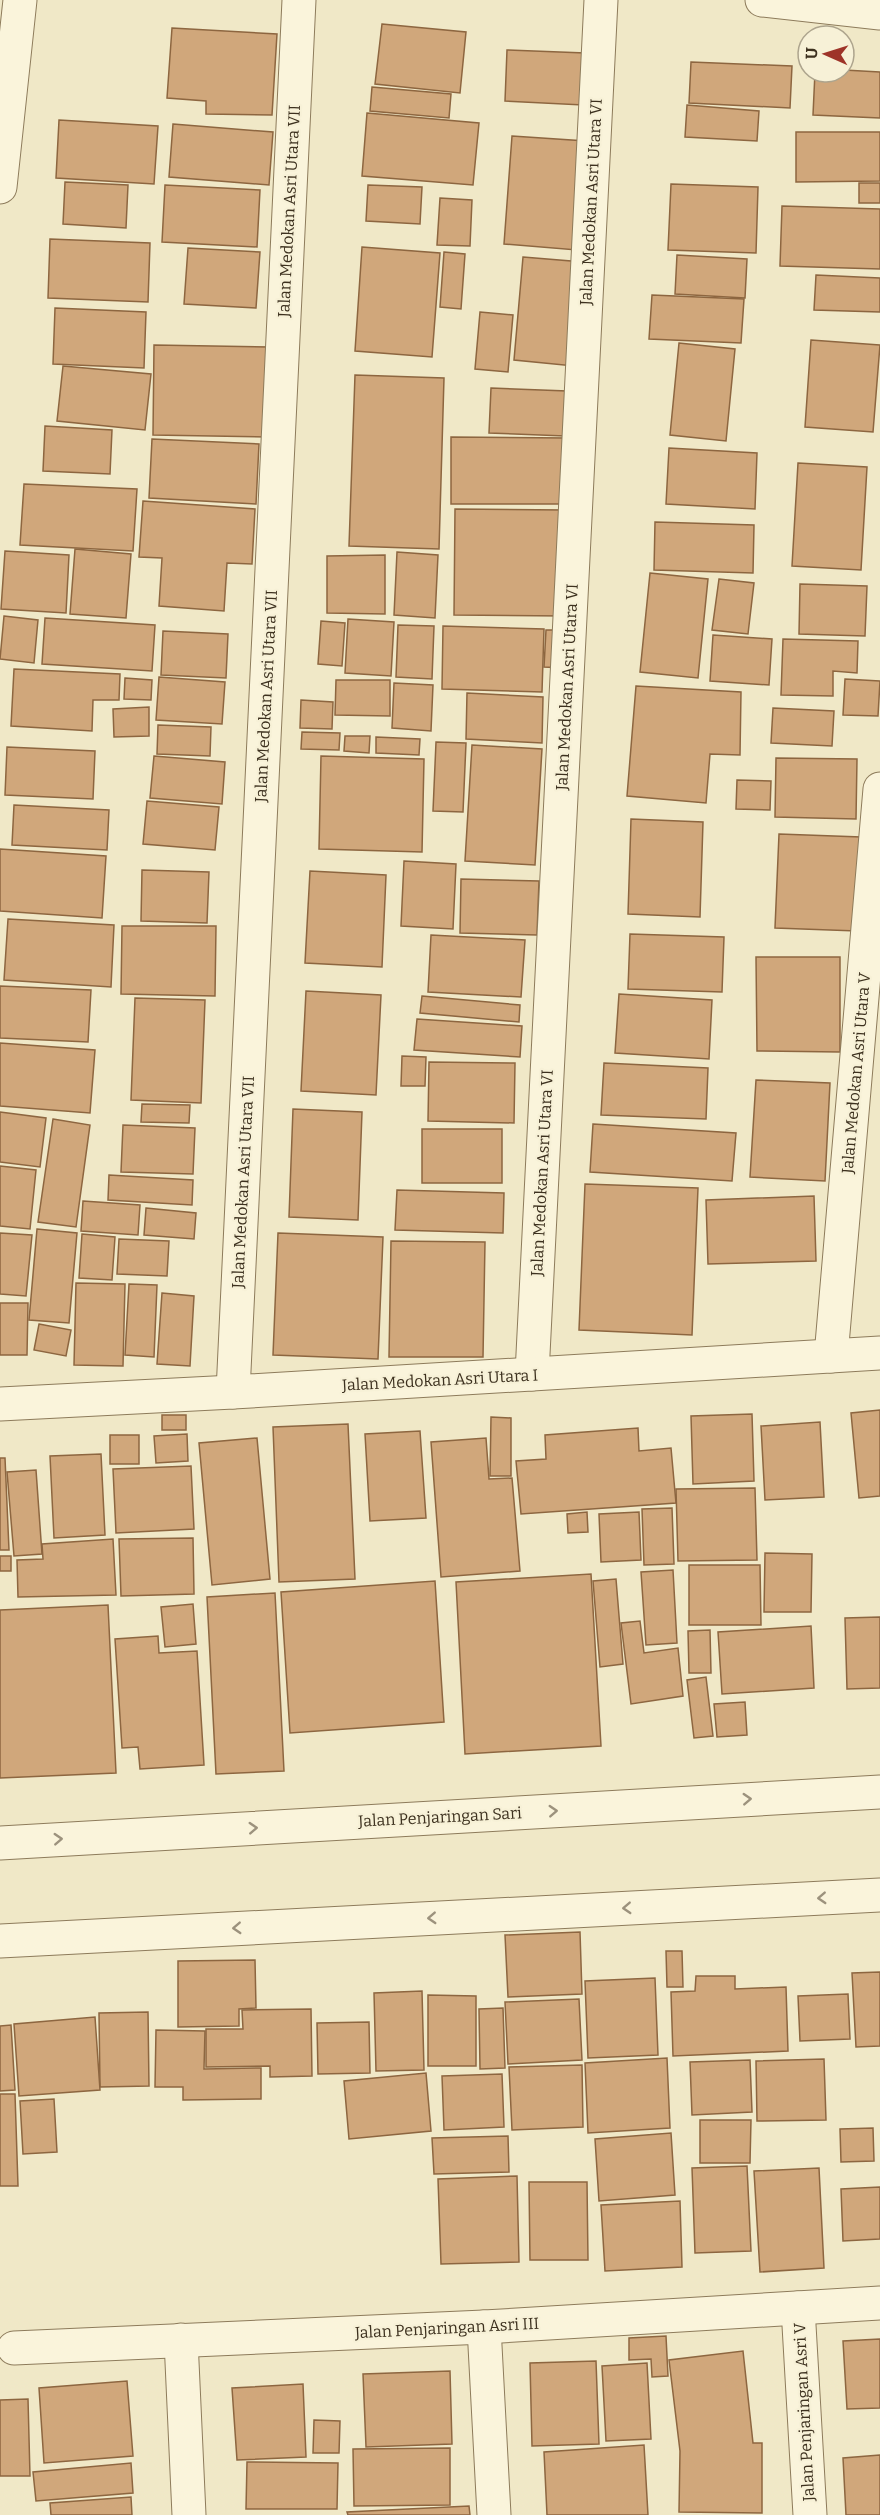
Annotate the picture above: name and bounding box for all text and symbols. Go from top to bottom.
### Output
north arrow [796,24,856,84]
text: U [802,47,821,60]
street label: Jalan Medokan Asri Utara VI [576,98,606,307]
street label: Jalan Medokan Asri Utara VII [274,104,304,319]
street label: Jalan Medokan Asri Utara VI [552,583,582,792]
street label: Jalan Medokan Asri Utara VII [251,589,281,804]
street label: Jalan Medokan Asri Utara V [838,971,874,1175]
street label: Jalan Medokan Asri Utara VI [527,1069,557,1278]
street label: Jalan Medokan Asri Utara VII [228,1075,258,1290]
street label: Jalan Medokan Asri Utara I [341,1365,538,1395]
one-way arrow [743,1793,752,1806]
street label: Jalan Penjaringan Sari [357,1803,522,1831]
one-way arrow [548,1804,557,1817]
one-way arrow [249,1822,258,1835]
one-way arrow [54,1833,63,1846]
one-way arrow [817,1891,826,1904]
one-way arrow [622,1901,631,1914]
one-way arrow [428,1912,437,1925]
one-way arrow [233,1922,242,1935]
street label: Jalan Penjaringan Asri III [353,2314,540,2342]
street label: Jalan Penjaringan Asri V [790,2321,818,2503]

